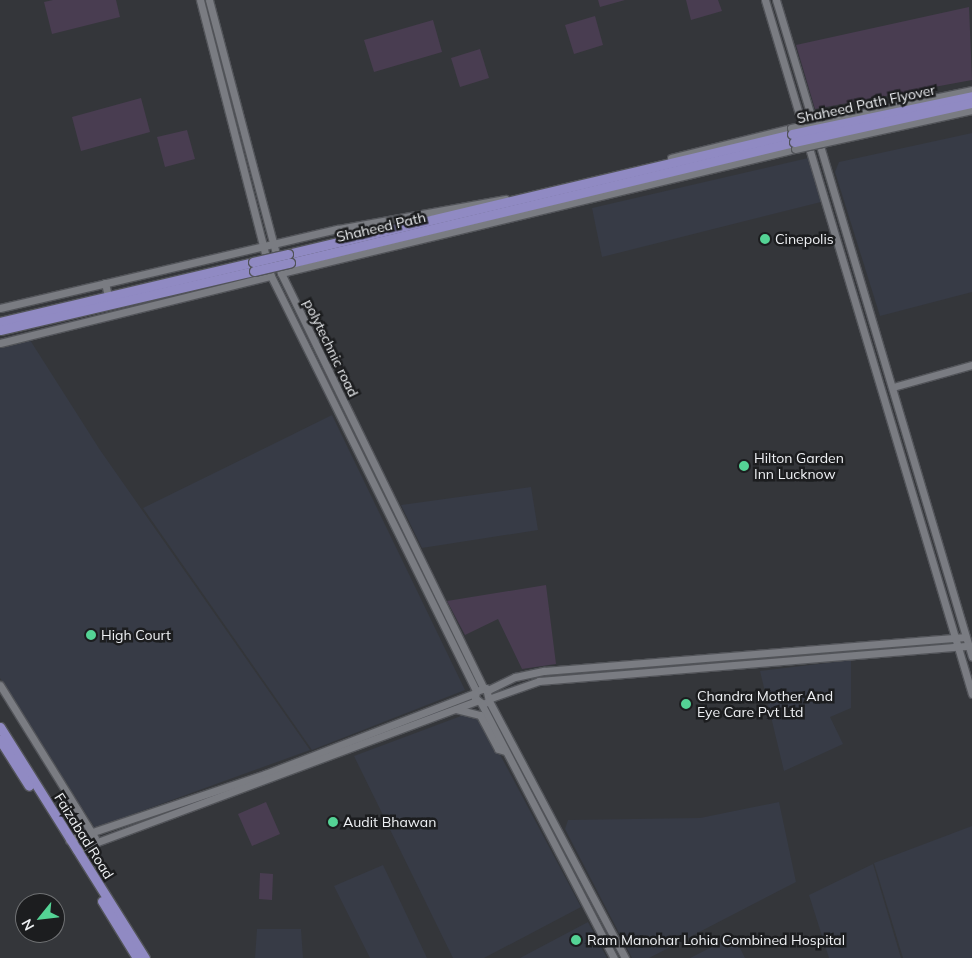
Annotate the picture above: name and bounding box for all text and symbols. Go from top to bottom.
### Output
street label: Shaheed Path Flyover [795,81,937,127]
street label: Shaheed Path [335,209,427,245]
place label: Cinepolis [775,231,834,247]
marker: Cinepolis [759,233,771,245]
street label: polytechnic road [300,296,362,400]
place label: Hilton Garden Inn Lucknow [754,450,844,482]
marker: Hilton Garden Inn Lucknow [738,460,750,472]
place label: High Court [101,627,171,643]
marker: High Court [85,629,97,641]
place label: Chandra Mother And Eye Care Pvt Ltd [697,688,833,720]
marker: Chandra Mother And Eye Care Pvt Ltd [679,697,693,711]
street label: Faizabad Road [51,790,117,882]
place label: Audit Bhawan [343,814,436,830]
marker: Audit Bhawan [327,816,339,828]
north arrow [15,893,65,943]
text: N [17,916,38,934]
place label: Ram Manohar Lohia Combined Hospital [587,932,845,948]
marker: Ram Manohar Lohia Combined Hospital [569,933,583,947]

